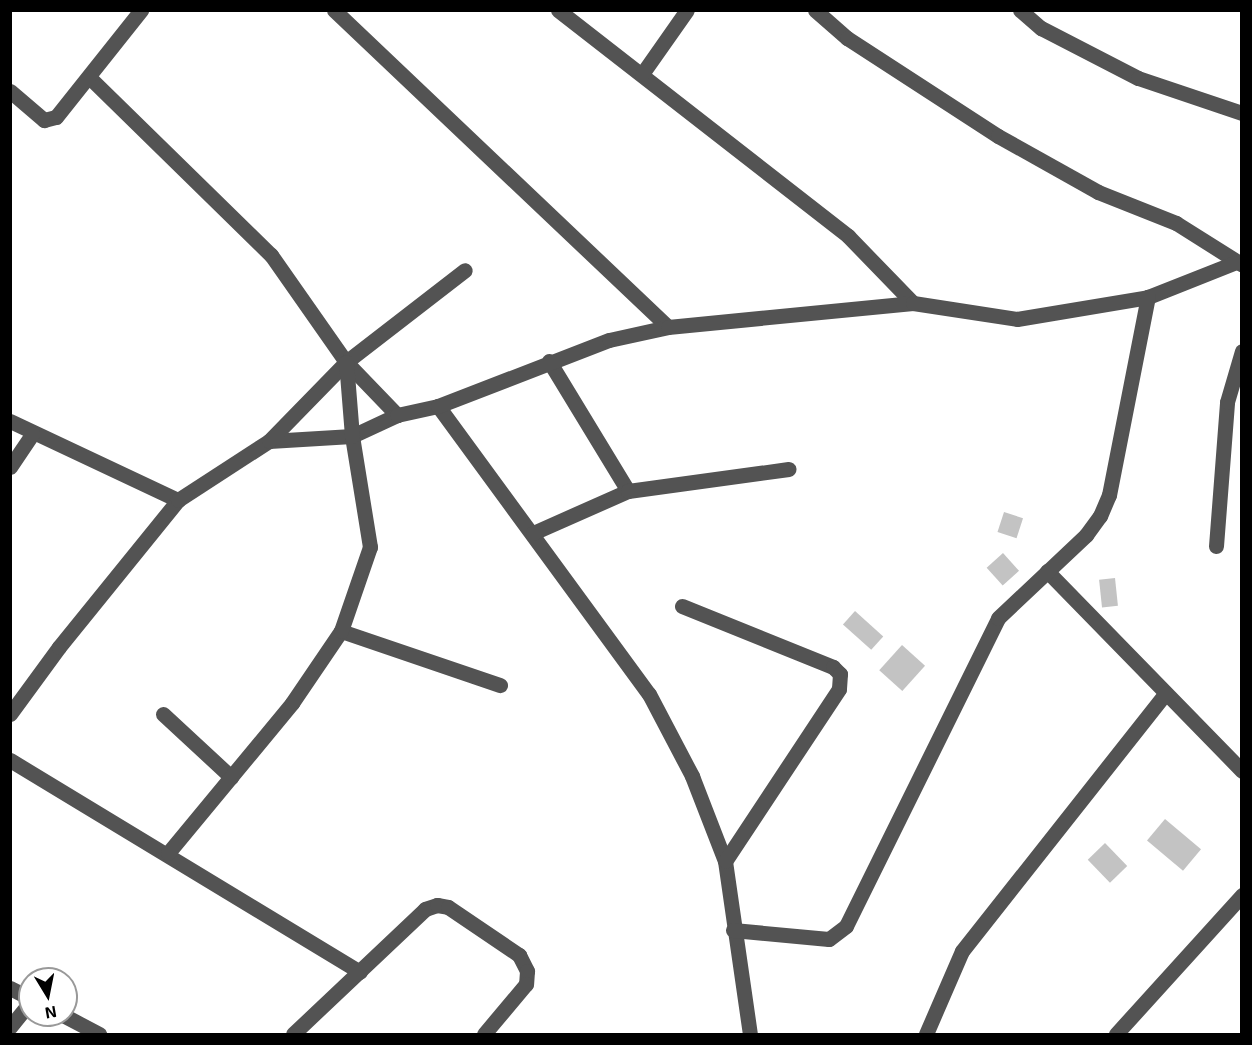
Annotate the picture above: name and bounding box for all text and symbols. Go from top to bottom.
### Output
north arrow [18,967,78,1027]
text: N [44,1003,58,1024]

